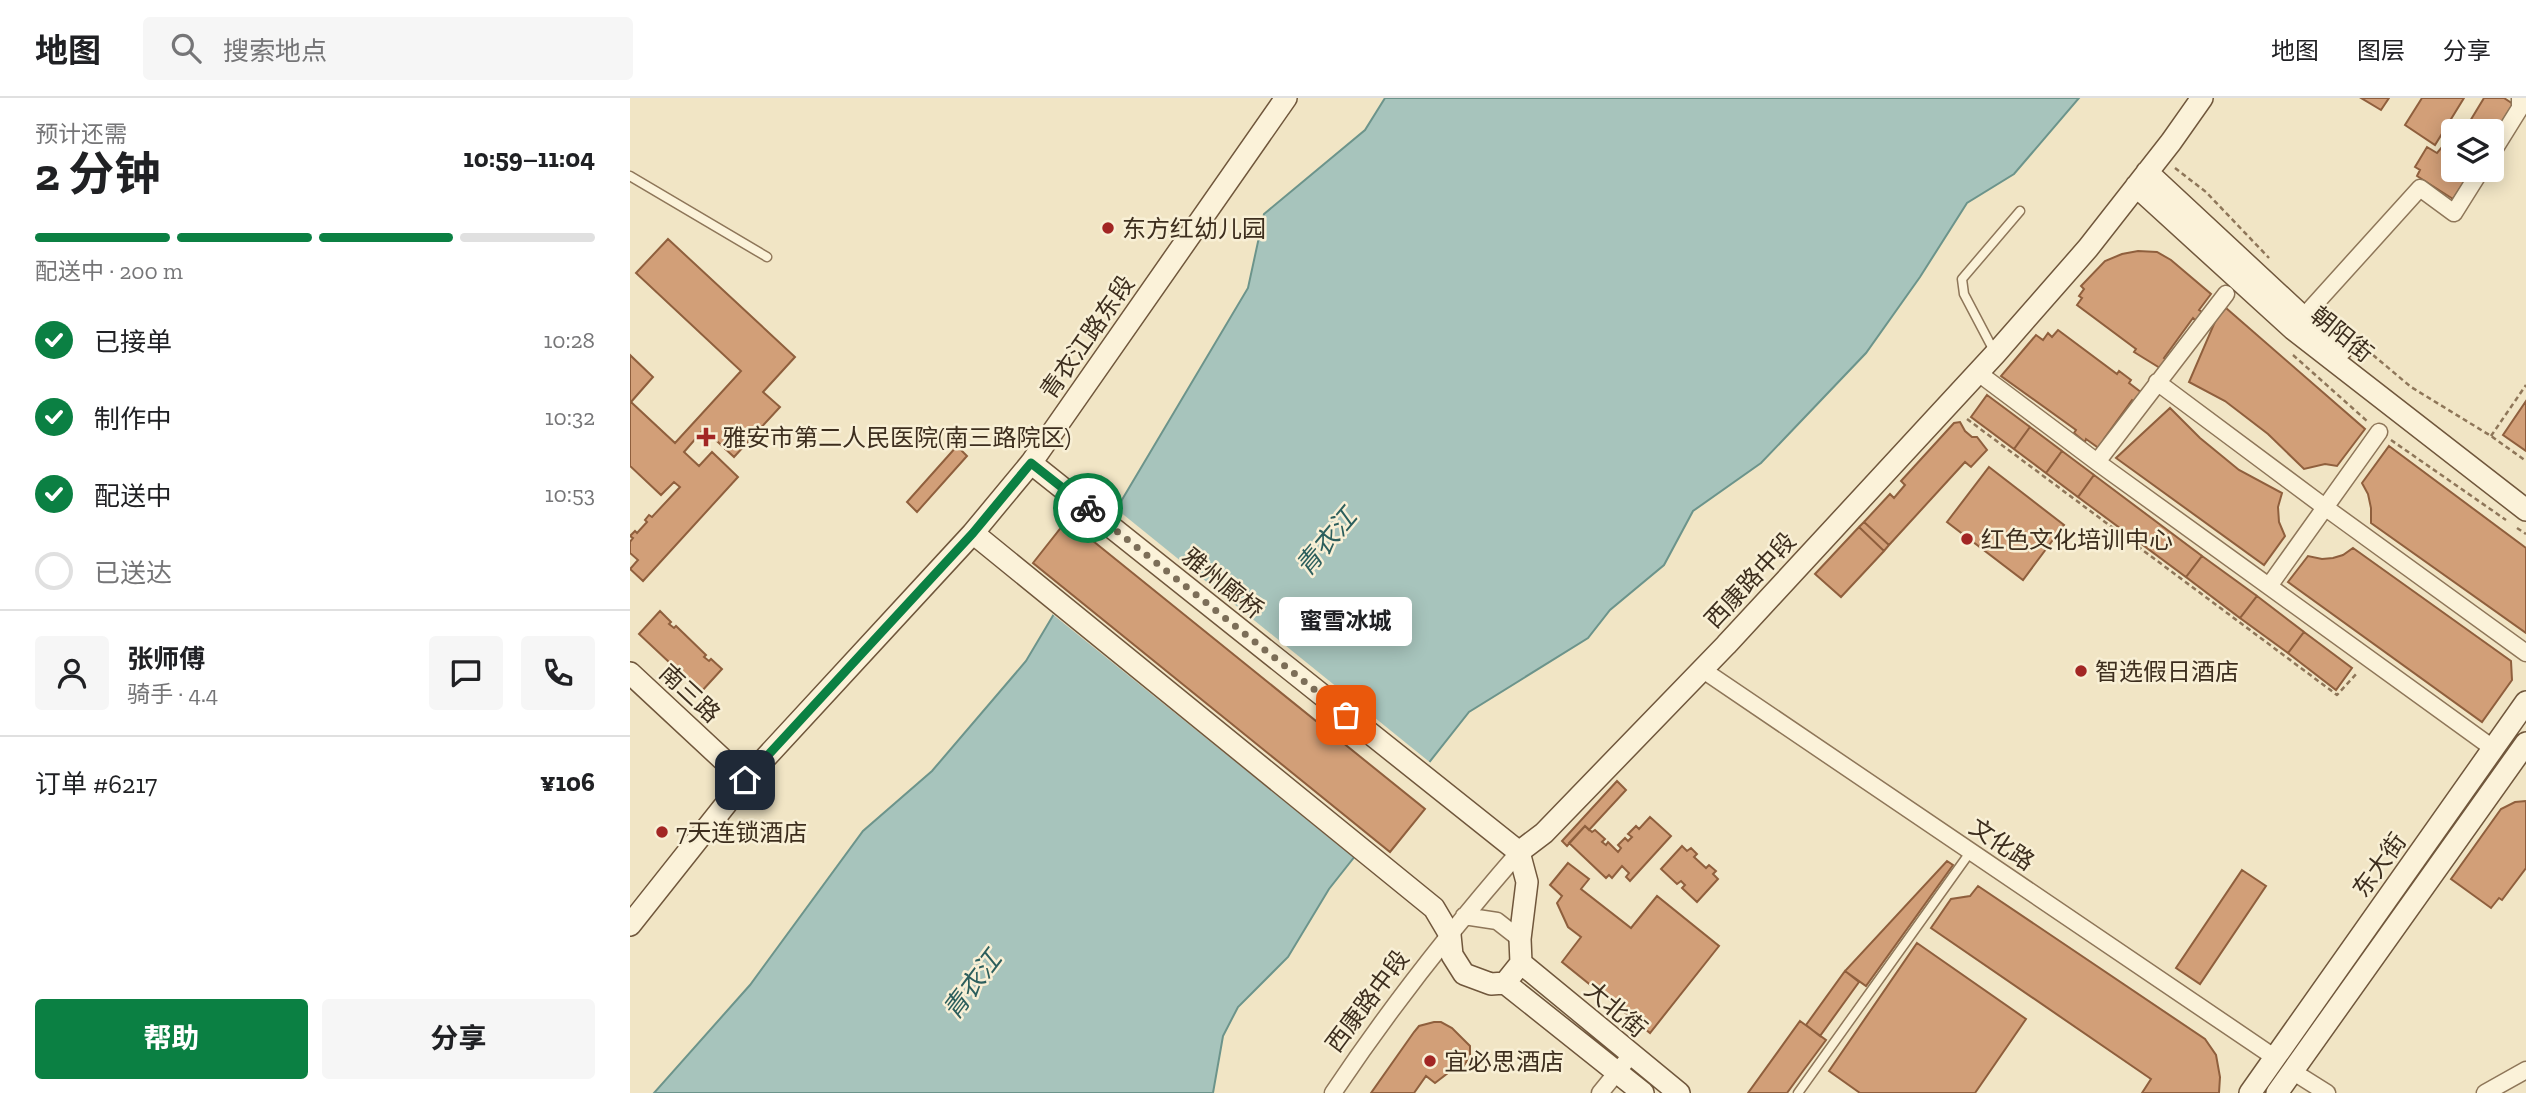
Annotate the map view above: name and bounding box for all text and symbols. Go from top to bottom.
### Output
search box [143,17,633,80]
icon: search [167,29,205,67]
text: 地图 [35,31,101,70]
text: 搜索地点 [223,35,327,67]
text: 地图 [2271,36,2319,65]
text: 图层 [2357,36,2405,65]
text: 分享 [2443,36,2491,65]
map controls [2441,119,2504,182]
button: layers [2441,119,2504,182]
text: 预计还需 [35,120,127,148]
text: 10:59–11:04 [463,142,595,174]
text: 2 分钟 [35,147,160,202]
place label: 东方红幼儿园 [1122,214,1266,243]
marker: 东方红幼儿园 [1100,220,1116,236]
text: 配送中 · 200 m [35,257,183,285]
street label: 青衣江路东段 [1034,270,1140,404]
street label: 朝阳街 [2305,300,2379,368]
icon: check [35,321,73,359]
text: 已接单 [94,326,172,358]
text: 10:28 [544,326,595,354]
icon: check [35,398,73,436]
text: 制作中 [94,403,172,435]
text: 10:32 [545,403,595,431]
place label: 雅安市第二人民医院(南三路院区) [722,423,1071,452]
marker: 雅安市第二人民医院(南三路院区) [696,427,716,447]
courier [1053,473,1123,543]
icon: check [35,475,73,513]
text: 配送中 [94,480,172,512]
text: 10:53 [545,480,595,508]
icon: bike [1069,489,1107,527]
water label: 青衣江 [1289,500,1365,582]
place label: 红色文化培训中心 [1981,525,2173,554]
street label: 西康路中段 [1698,526,1802,634]
marker: 红色文化培训中心 [1959,531,1975,547]
street label: 雅州廊桥 [1177,542,1269,624]
text: 已送达 [94,557,172,589]
callout: 蜜雪冰城 [1280,596,1412,645]
text: 蜜雪冰城 [1300,607,1392,635]
button: person [35,636,109,710]
button: chat [429,636,503,710]
button: phone [521,636,595,710]
text: 张师傅 [127,643,205,675]
place label: 智选假日酒店 [2095,657,2239,686]
street label: 南三路 [654,658,726,728]
marker: 智选假日酒店 [2073,663,2089,679]
text: 骑手 · 4.4 [127,680,218,708]
pin [1316,685,1376,745]
icon: bag [1327,696,1365,734]
pin [715,750,775,810]
icon: home [726,761,764,799]
text: ¥106 [540,766,595,798]
text: 订单 #6217 [35,768,157,800]
street label: 文化路 [1964,812,2040,876]
place label: 7天连锁酒店 [676,818,807,847]
marker: 7天连锁酒店 [654,824,670,840]
street label: 东大街 [2346,827,2412,903]
water label: 青衣江 [936,942,1010,1026]
street label: 西康路中段 [1319,944,1415,1058]
street label: 大北街 [1579,975,1653,1043]
button: 帮助 [35,999,308,1079]
button: 分享 [322,999,595,1079]
place label: 宜必思酒店 [1444,1047,1564,1076]
marker: 宜必思酒店 [1422,1053,1438,1069]

